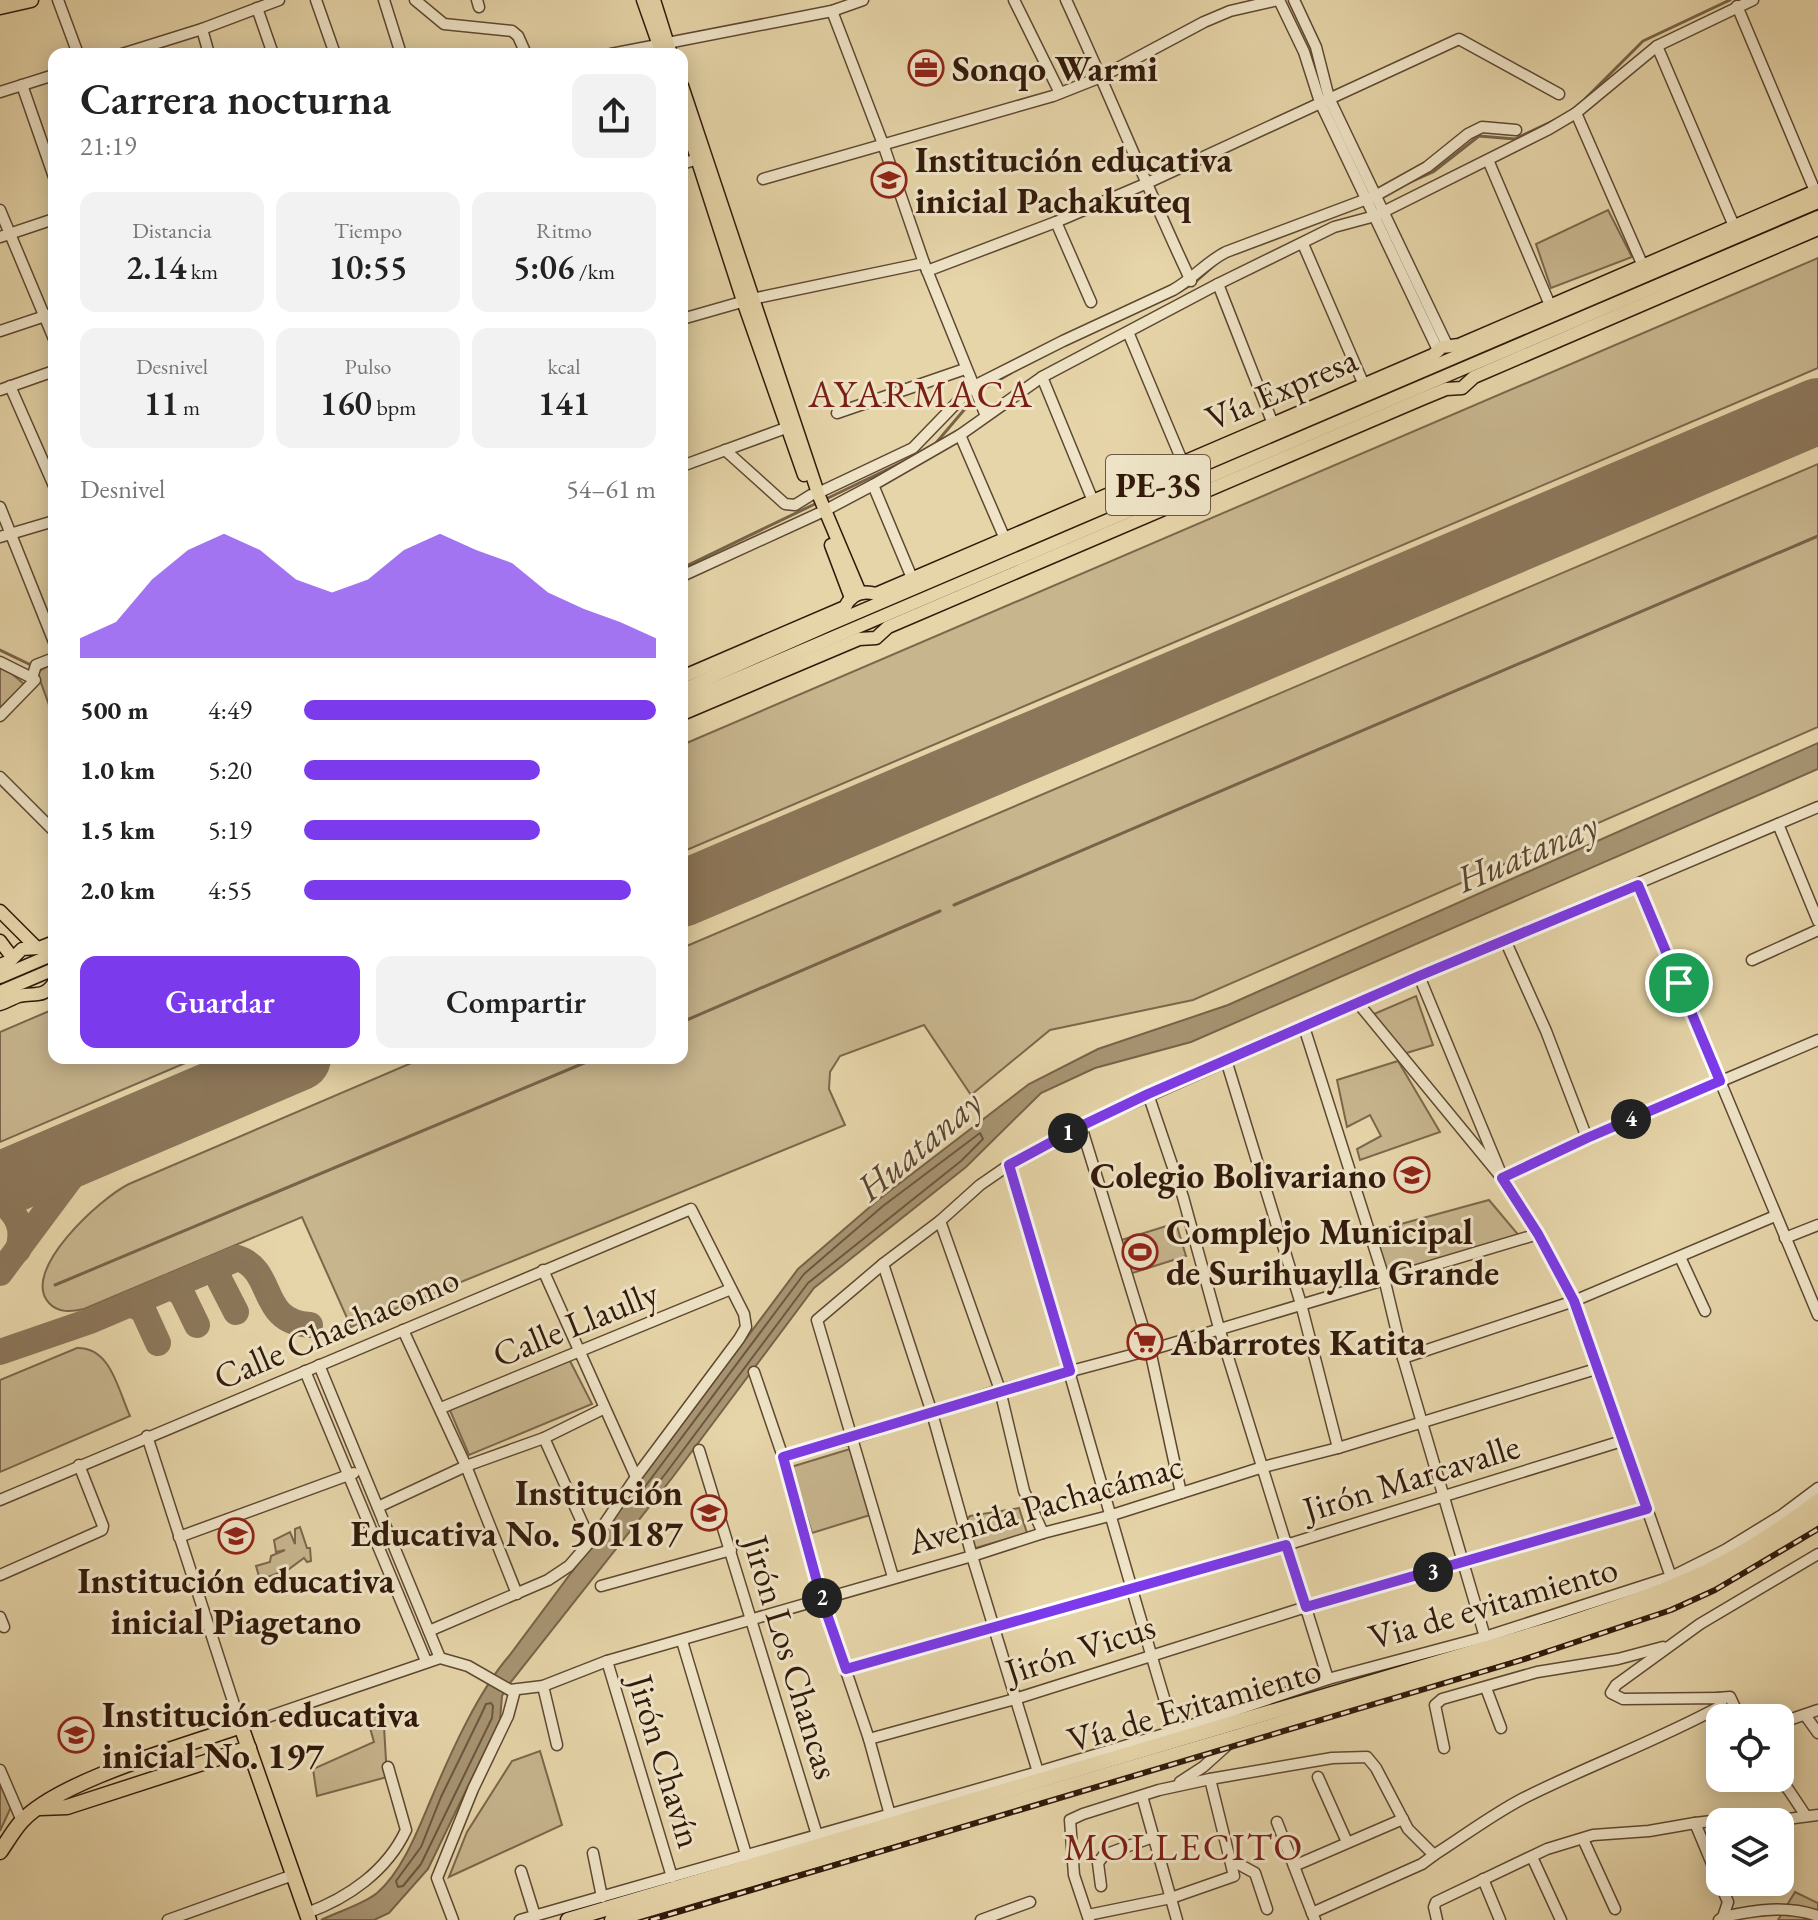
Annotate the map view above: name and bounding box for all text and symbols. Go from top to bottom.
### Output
place label: Sonqo Warmi [952,45,1158,92]
office icon: Sonqo Warmi [907,49,945,87]
text: Carrera nocturna [80,70,391,127]
button: share [572,74,656,158]
text: 21:19 [80,129,136,163]
place label: Institución educativa inicial Pachakuteq [915,136,1232,224]
school or university icon: Institución educativa inicial Pachakuteq [870,161,908,199]
text: Distancia [132,216,212,245]
text: Tiempo [334,216,402,245]
text: Ritmo [536,216,592,245]
text: 2.14 [126,245,186,289]
text: 10:55 [329,245,407,289]
text: 5:06 [513,245,574,289]
text: km [186,257,218,286]
text: /km [574,257,615,286]
street label: Vía Expresa [1198,335,1365,441]
text: Desnivel [136,352,208,381]
text: Pulso [344,352,392,381]
text: kcal [547,352,581,381]
district label: AYARMACA [807,369,1034,418]
text: 11 [144,381,179,425]
text: 160 [320,381,372,425]
text: 141 [538,381,590,425]
text: m [179,393,200,422]
text: bpm [372,393,416,422]
road number: PE-3S [1106,455,1210,515]
text: Desnivel [80,472,165,506]
text: 54–61 m [566,472,656,506]
text: 500 m [80,693,148,727]
text: 4:49 [208,693,252,727]
text: 1.0 km [80,753,155,787]
text: 5:20 [208,753,252,787]
water label: Huatanay [1448,800,1605,904]
text: 1.5 km [80,813,155,847]
text: 5:19 [208,813,252,847]
text: 2.0 km [80,873,155,907]
text: 4:55 [208,873,252,907]
pin [1645,949,1713,1017]
button: Guardar [80,956,360,1048]
button: Compartir [376,956,656,1048]
icon: arrive [1657,961,1701,1005]
water label: Huatanay [845,1078,992,1212]
pin: 4 [1611,1099,1651,1139]
text: 4 [1625,1104,1637,1133]
pin: 1 [1048,1113,1088,1153]
text: 1 [1062,1118,1074,1147]
place label: Colegio Bolivariano [1090,1152,1386,1199]
school or university icon: Colegio Bolivariano [1393,1156,1431,1194]
place label: Complejo Municipal de Surihuaylla Grande [1166,1208,1499,1296]
sports icon: Complejo Municipal de Surihuaylla Grande [1121,1233,1159,1271]
street label: Calle Chachacomo [206,1255,466,1400]
street label: Calle Llaully [485,1269,665,1378]
place label: Abarrotes Katita [1170,1319,1426,1366]
supermarket icon: Abarrotes Katita [1126,1323,1164,1361]
street label: Jirón Marcavalle [1294,1422,1525,1534]
street label: Avenida Pachacámac [901,1442,1188,1566]
place label: Institución Educativa No. 501187 [350,1469,684,1557]
school or university icon: Institución Educativa No. 501187 [690,1494,728,1532]
school or university icon: Institución educativa inicial Piagetano [217,1517,255,1555]
street label: Jirón Los Chancas [731,1527,851,1785]
street label: Via de evitamiento [1363,1545,1623,1660]
pin: 3 [1413,1552,1453,1592]
place label: Institución educativa inicial Piagetano [77,1557,395,1645]
text: 3 [1427,1557,1439,1586]
pin: 2 [802,1578,842,1618]
text: 2 [816,1583,828,1612]
street label: Jirón Vicus [996,1602,1161,1696]
street label: Vía de Evitamiento [1062,1646,1326,1763]
street label: Jirón Chavín [616,1666,714,1853]
place label: Institución educativa inicial No. 197 [102,1691,419,1779]
map controls [1706,1704,1794,1896]
button: locate [1706,1704,1794,1792]
school or university icon: Institución educativa inicial No. 197 [57,1716,95,1754]
button: layers [1706,1808,1794,1896]
district label: MOLLECITO [1064,1822,1304,1871]

